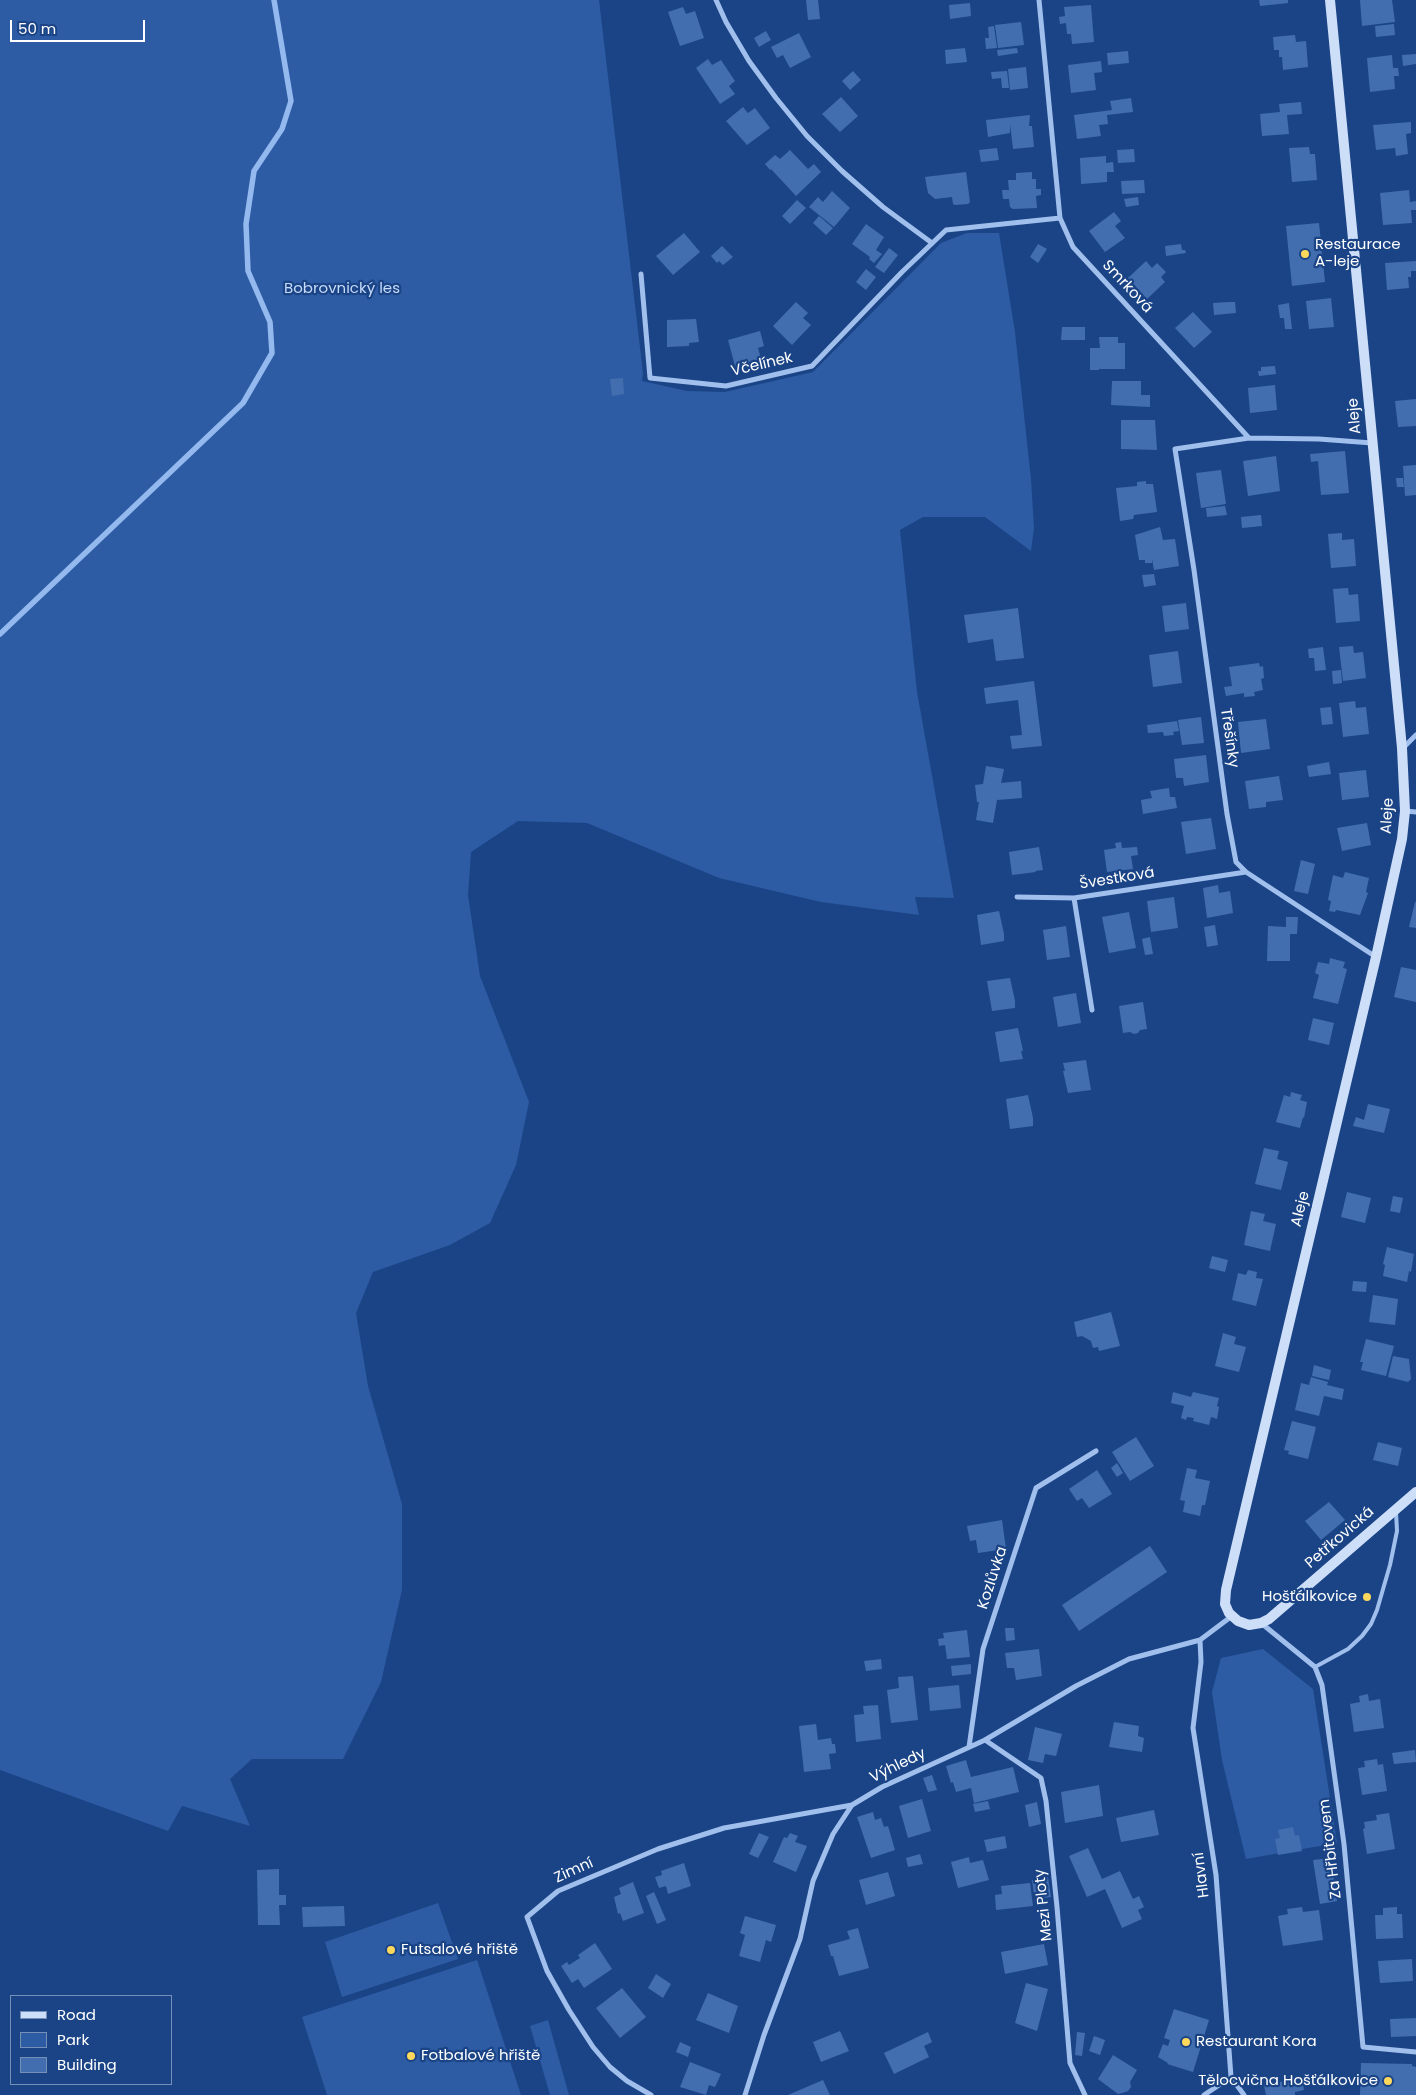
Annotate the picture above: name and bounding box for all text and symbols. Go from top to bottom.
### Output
scale bar [12,10,148,42]
text: 50 m [18,18,56,39]
place label: Restaurace A-leje [1315,236,1401,271]
marker: Restaurace A-leje [1299,248,1311,260]
street label: Smrková [1098,257,1156,317]
park label: Bobrovnický les [284,280,400,298]
street label: Včelínek [730,349,794,381]
street label: Aleje [1344,397,1366,435]
street label: Třešínky [1216,707,1242,769]
street label: Aleje [1378,797,1398,835]
street label: Švestková [1078,864,1156,894]
street label: Aleje [1288,1189,1314,1229]
street label: Petřkovická [1302,1503,1378,1573]
street label: Kozlůvka [974,1544,1012,1612]
place label: Hošťálkovice [1262,1588,1357,1606]
marker: Hošťálkovice [1361,1591,1373,1603]
street label: Výhledy [867,1745,929,1787]
street label: Za Hřbitovem [1316,1798,1346,1900]
street label: Hlavní [1190,1851,1214,1899]
street label: Zimní [552,1855,596,1887]
street label: Mezi Ploty [1031,1868,1057,1942]
place label: Futsalové hřiště [401,1941,518,1959]
marker: Futsalové hřiště [385,1944,397,1956]
legend [10,1995,172,2085]
text: Road [57,2004,96,2025]
text: Park [57,2029,89,2050]
place label: Restaurant Kora [1196,2033,1317,2051]
marker: Restaurant Kora [1180,2036,1192,2048]
place label: Fotbalové hřiště [421,2047,540,2065]
marker: Fotbalové hřiště [405,2050,417,2062]
text: Building [57,2054,117,2075]
place label: Tělocvična Hošťálkovice [1198,2072,1378,2090]
marker: Tělocvična Hošťálkovice [1382,2075,1394,2087]

